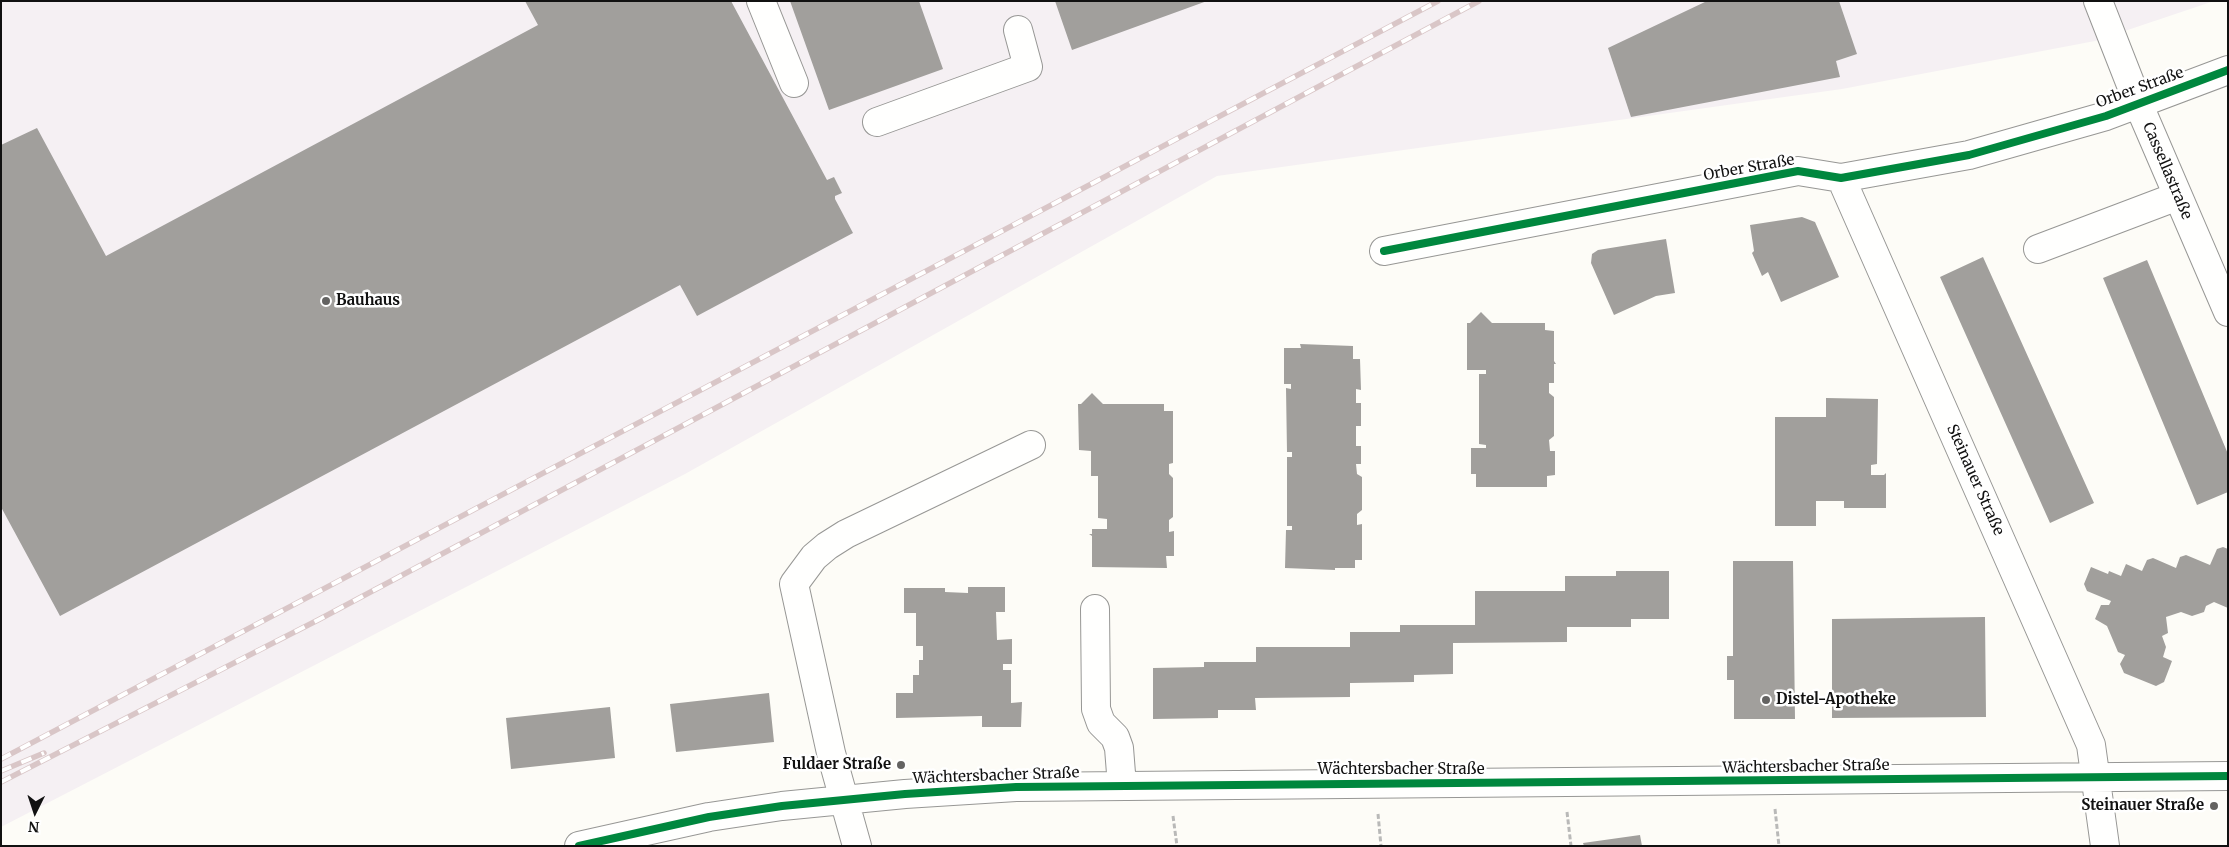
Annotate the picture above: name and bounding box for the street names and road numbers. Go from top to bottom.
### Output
street label: Orber Straße [2094,64,2186,112]
street label: Cassellastraße [2138,120,2196,222]
street label: Orber Straße [1702,151,1796,185]
street label: Steinauer Straße [1942,422,2008,538]
street label: Wächtersbacher Straße [1722,757,1890,777]
street label: Wächtersbacher Straße [1318,761,1484,779]
street label: Wächtersbacher Straße [912,764,1080,788]

